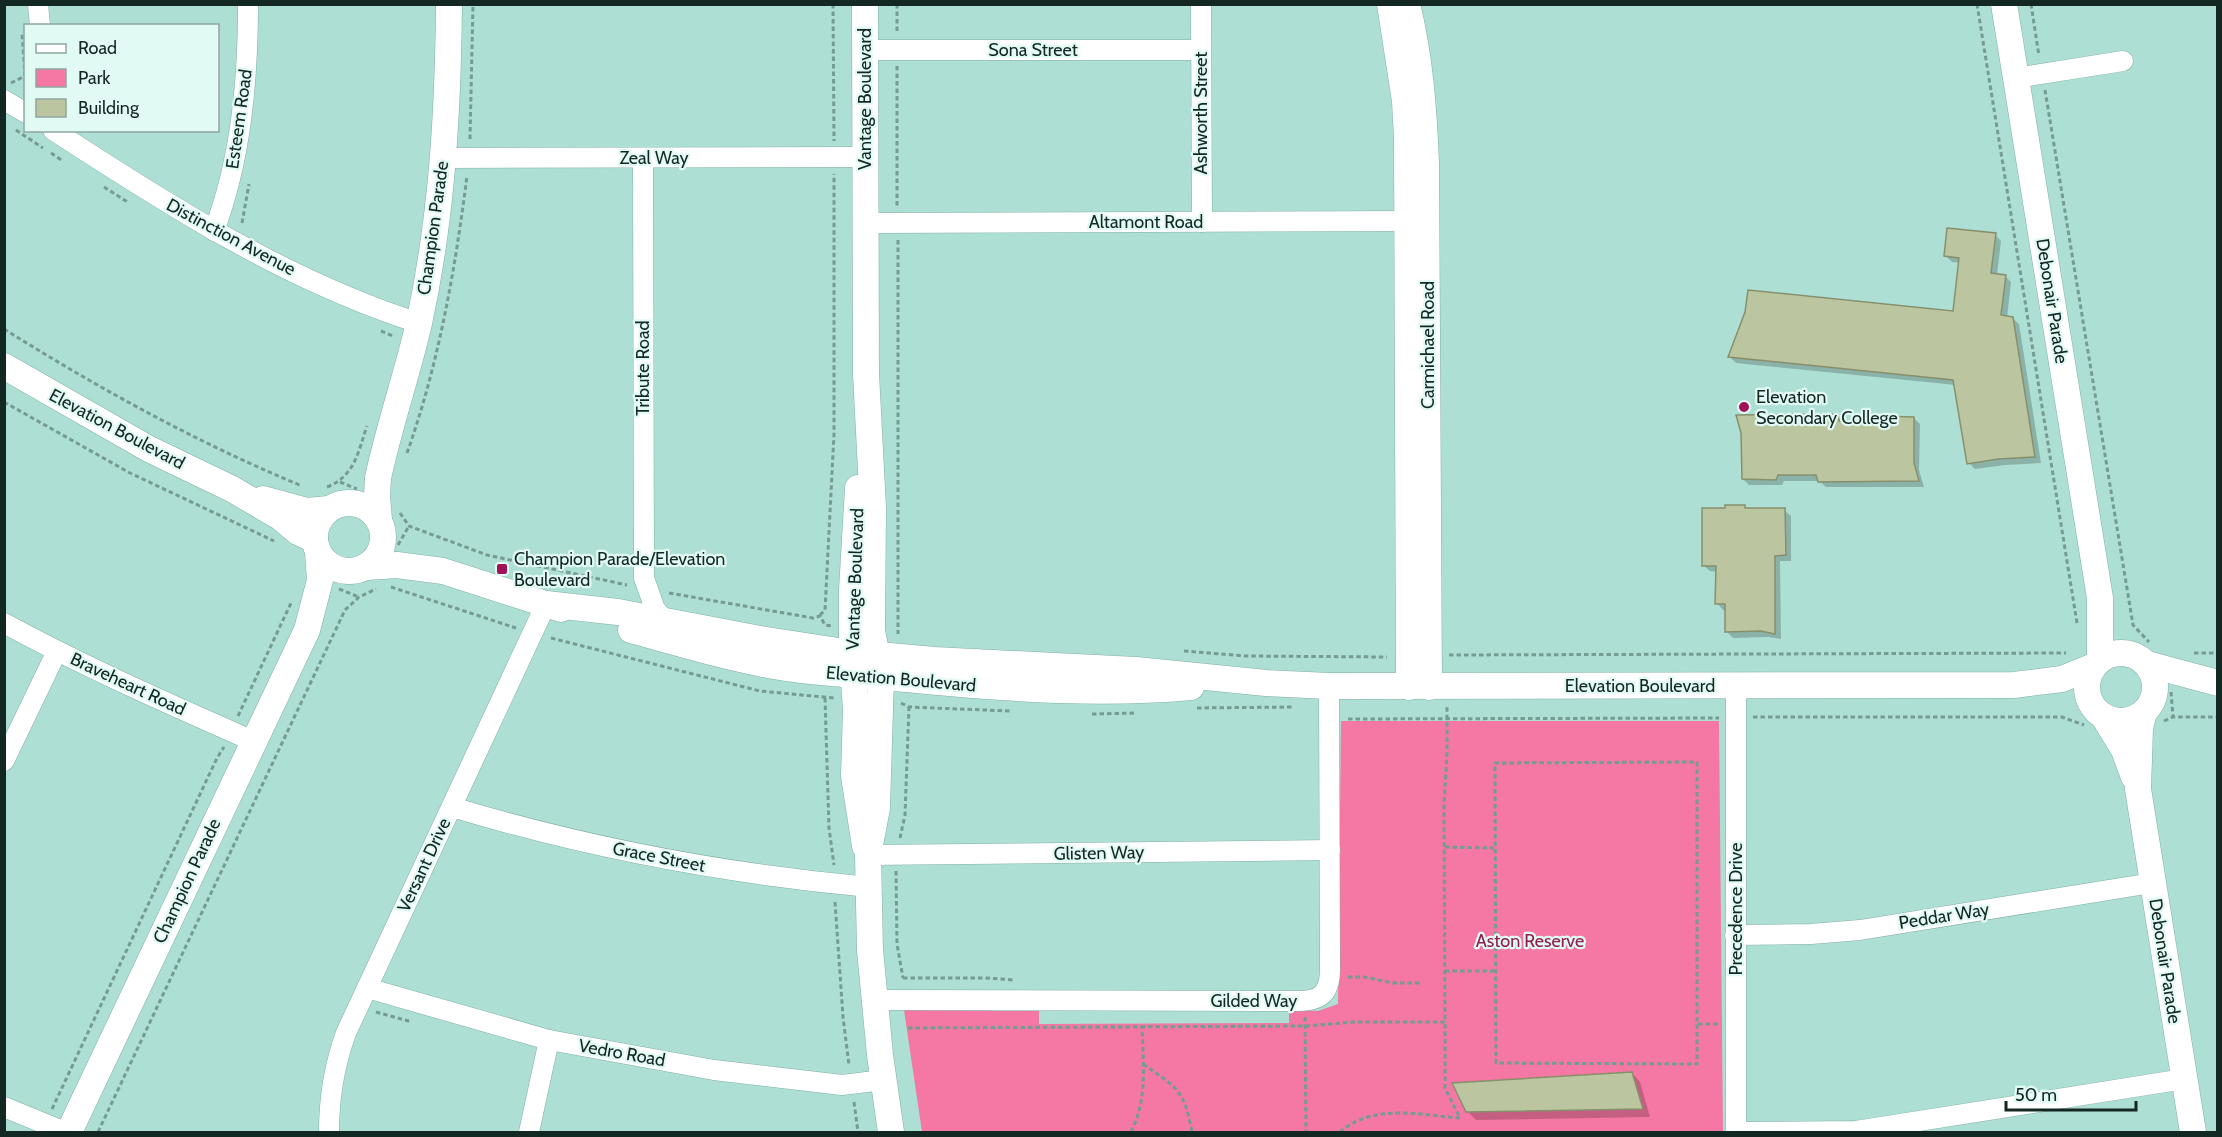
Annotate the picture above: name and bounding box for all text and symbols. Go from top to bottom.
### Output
legend [24,24,219,132]
street label: Vantage Boulevard [854,28,876,170]
text: Road [78,37,117,59]
street label: Sona Street [988,39,1078,61]
street label: Ashworth Street [1190,52,1212,174]
text: Park [78,67,111,89]
street label: Esteem Road [221,68,257,170]
text: Building [78,97,140,119]
street label: Zeal Way [619,147,689,169]
street label: Champion Parade [413,160,453,296]
street label: Distinction Avenue [163,194,299,280]
street label: Altamont Road [1089,211,1203,233]
street label: Debonair Parade [2031,237,2073,365]
street label: Carmichael Road [1417,281,1439,409]
street label: Tribute Road [632,320,654,416]
street label: Elevation Boulevard [45,384,189,474]
place label: Elevation Secondary College [1756,386,1898,429]
marker: Elevation Secondary College [1737,400,1751,414]
street label: Vantage Boulevard [842,508,868,650]
place label: Champion Parade/Elevation Boulevard [514,548,725,591]
marker: Champion Parade/Elevation Boulevard [495,562,509,576]
street label: Braveheart Road [67,648,189,720]
street label: Elevation Boulevard [825,661,977,697]
street label: Elevation Boulevard [1565,675,1715,697]
street label: Versant Drive [393,814,455,916]
street label: Champion Parade [148,815,226,947]
street label: Grace Street [611,837,707,877]
street label: Glisten Way [1054,841,1144,865]
street label: Precedence Drive [1725,842,1747,976]
street label: Debonair Parade [2144,897,2186,1025]
street label: Peddar Way [1897,898,1991,934]
park label: Aston Reserve [1476,930,1584,952]
street label: Gilded Way [1211,990,1297,1012]
street label: Vedro Road [577,1035,667,1071]
scale bar [2006,1074,2136,1112]
text: 50 m [2015,1084,2057,1106]

